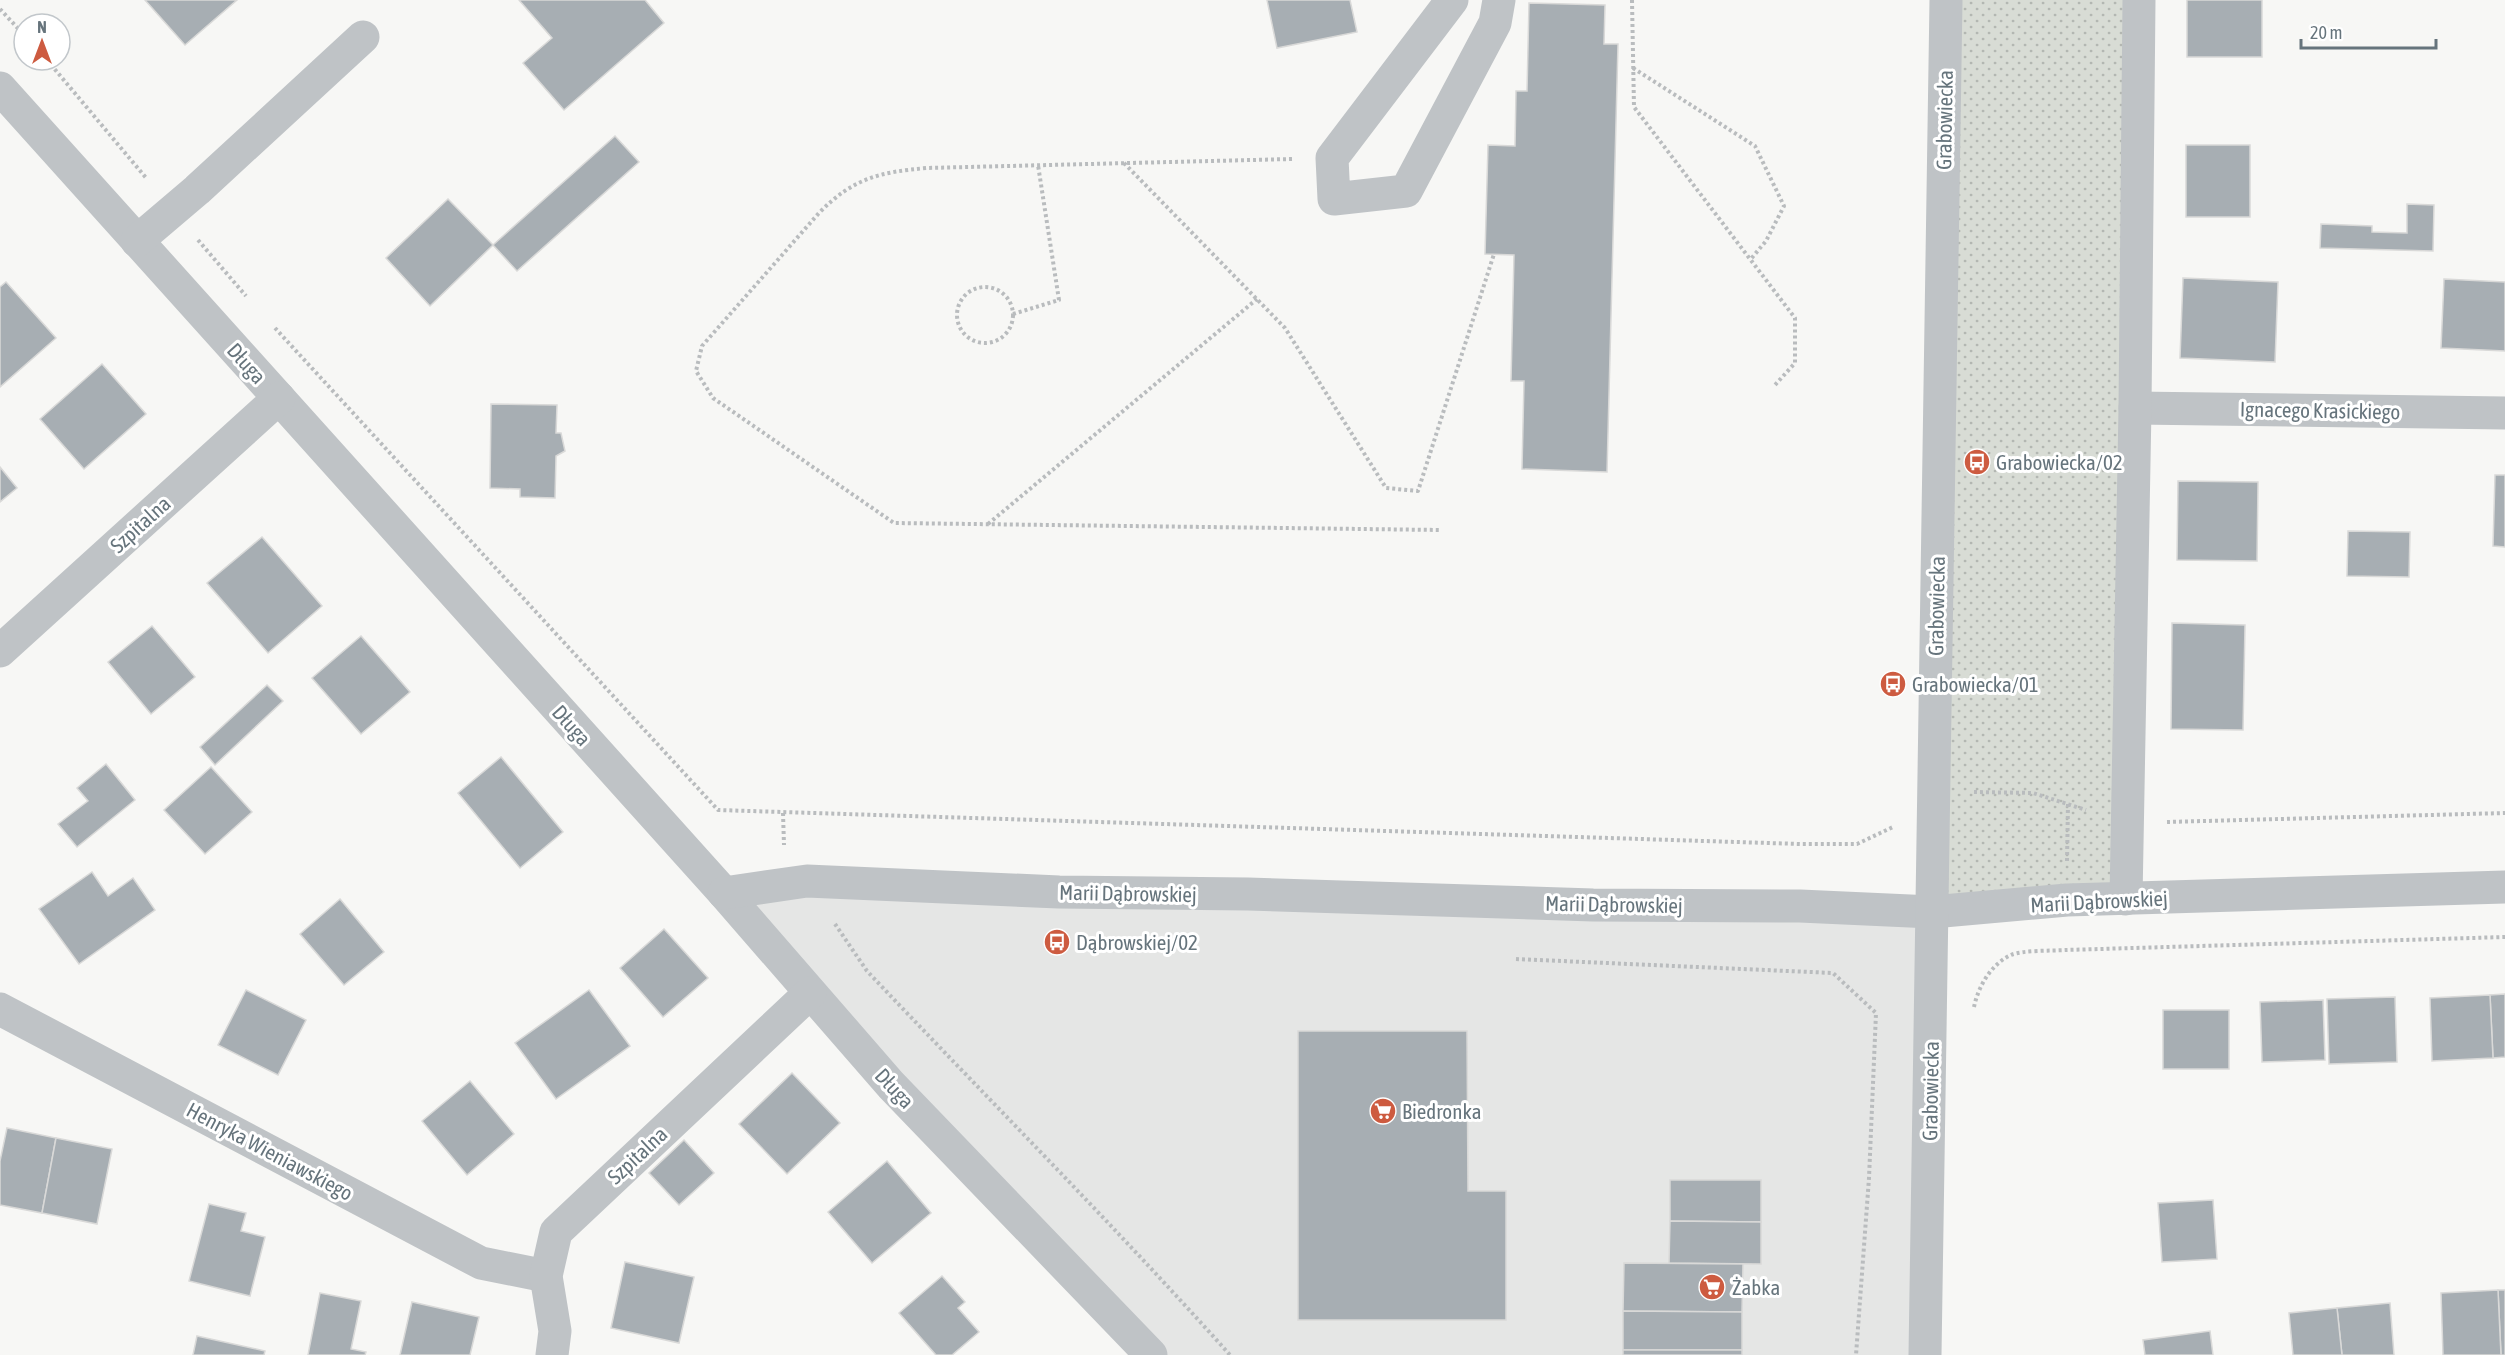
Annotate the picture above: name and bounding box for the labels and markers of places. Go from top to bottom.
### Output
bus stop icon: Grabowiecka/02 [1962,447,1992,477]
place label: Grabowiecka/02 [1996,450,2123,474]
bus stop icon: Grabowiecka/01 [1878,669,1908,699]
place label: Grabowiecka/01 [1912,672,2039,696]
bus stop icon: Dąbrowskiej/02 [1042,927,1072,957]
place label: Dąbrowskiej/02 [1076,930,1198,954]
supermarket icon: Biedronka [1368,1096,1398,1126]
place label: Biedronka [1402,1099,1481,1123]
supermarket icon: Żabka [1697,1272,1727,1302]
place label: Żabka [1732,1275,1780,1299]

